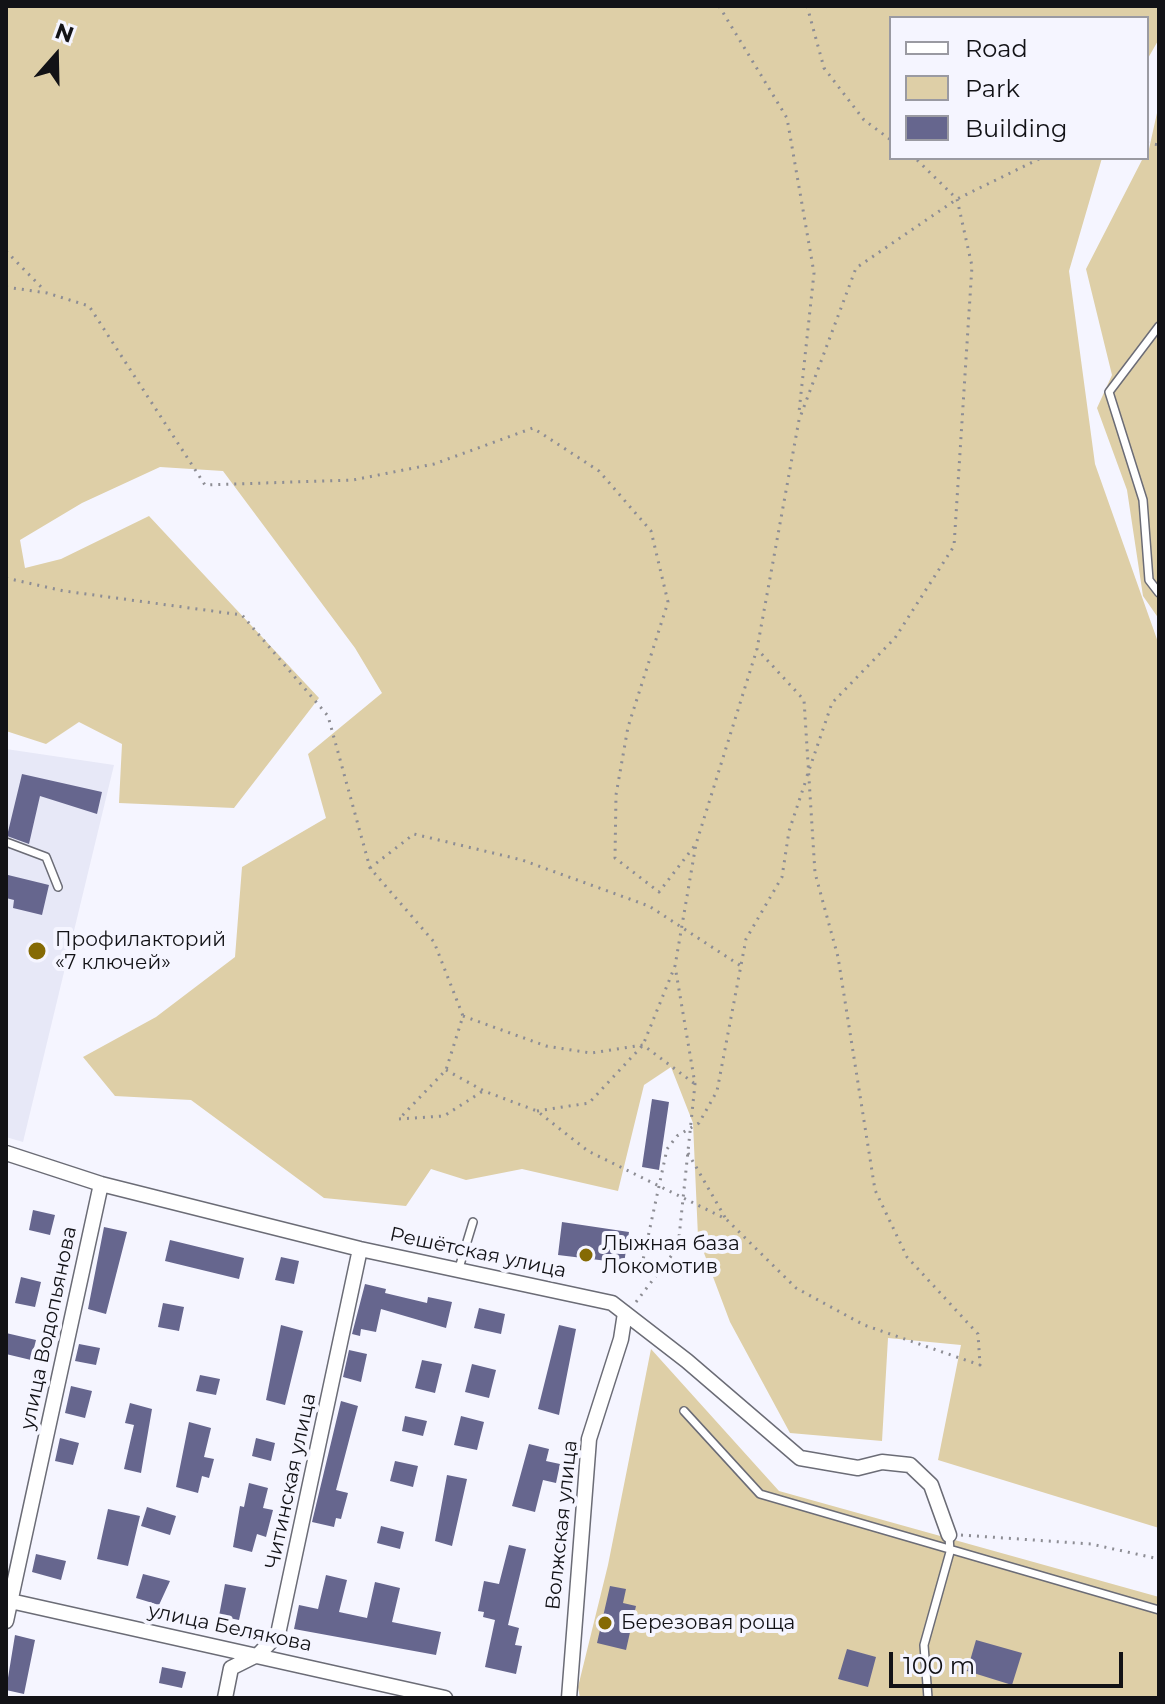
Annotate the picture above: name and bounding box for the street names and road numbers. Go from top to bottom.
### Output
street label: Решётская улица [388,1223,568,1283]
street label: улица Водопьянова [16,1224,82,1432]
street label: Читинская улица [261,1391,321,1571]
street label: Волжская улица [541,1439,583,1611]
street label: улица Белякова [146,1599,314,1657]

